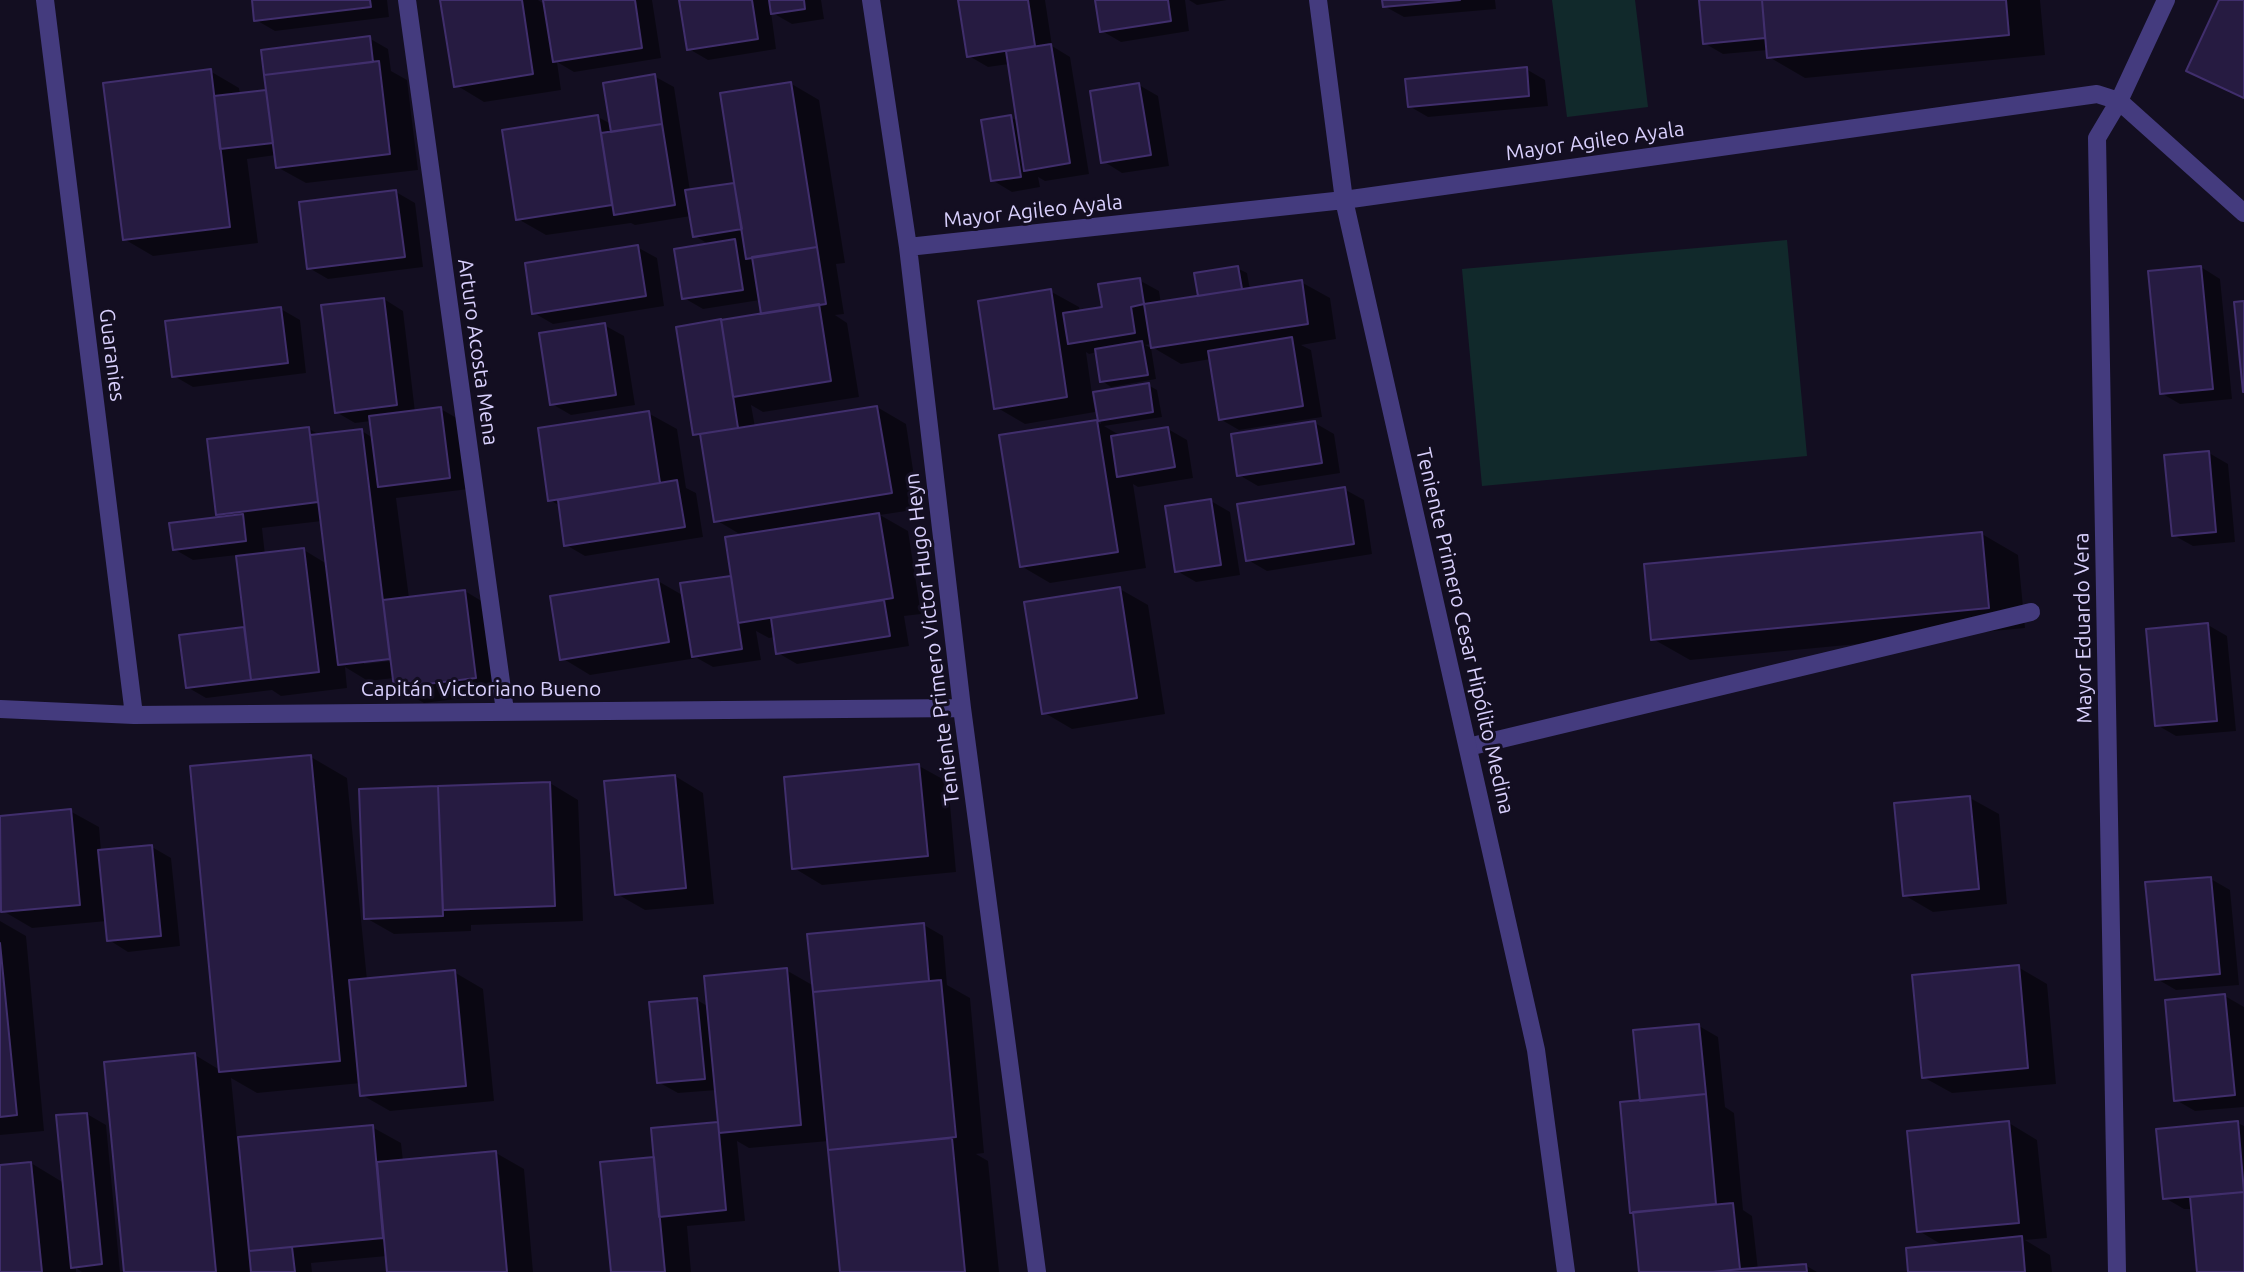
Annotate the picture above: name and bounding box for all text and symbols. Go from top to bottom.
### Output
street label: Mayor Agileo Ayala [1504,116,1686,166]
street label: Mayor Agileo Ayala [942,189,1124,233]
street label: Arturo Acosta Mena [452,257,504,447]
street label: Guaranies [94,307,130,403]
street label: Teniente Primero Cesar Hipólito Medina [1411,445,1519,817]
street label: Teniente Primero Victor Hugo Heyn [899,472,965,806]
street label: Mayor Eduardo Vera [2069,532,2097,724]
street label: Capitán Victoriano Bueno [361,676,601,702]

